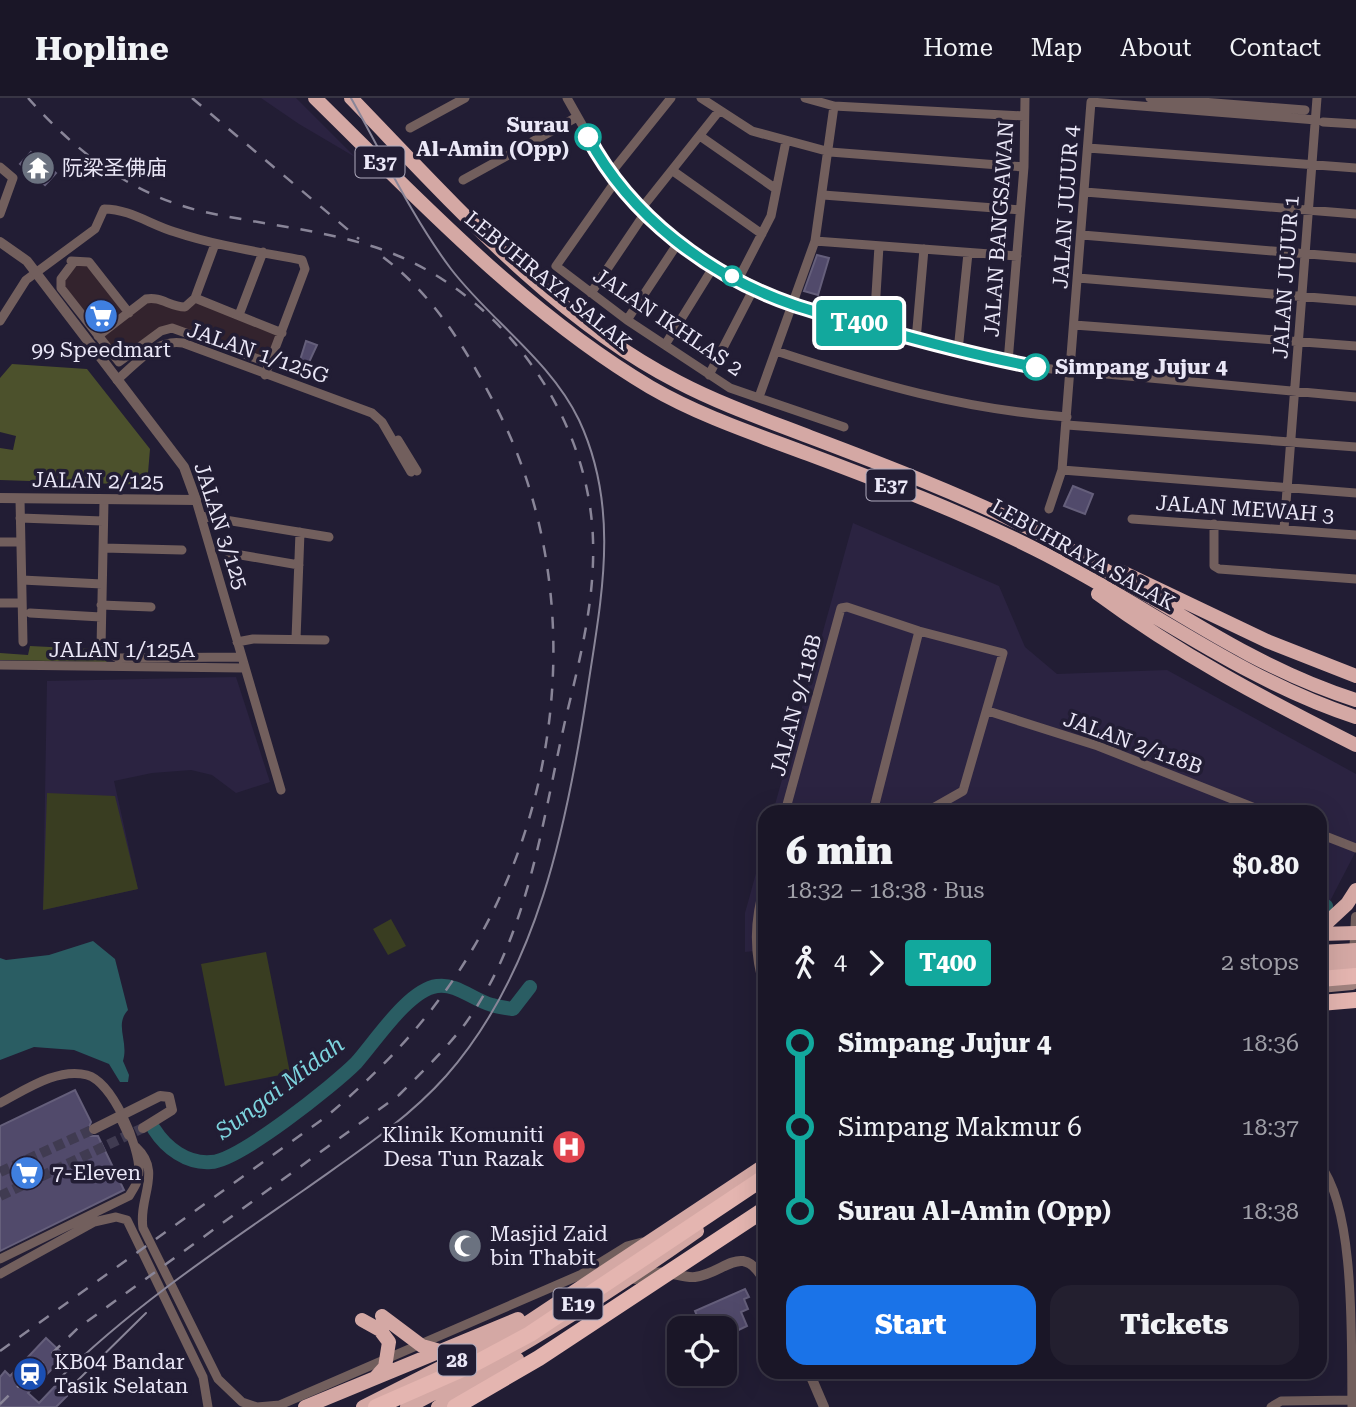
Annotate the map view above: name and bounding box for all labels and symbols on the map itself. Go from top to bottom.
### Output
place label: Surau Al-Amin (Opp) [416,113,569,161]
street label: JALAN BANGSAWAN [979,120,1019,338]
marker: Surau Al-Amin (Opp) [575,124,601,150]
street label: JALAN JUJUR 4 [1048,124,1084,290]
road number: E37 [356,146,404,178]
temple icon: 阮梁圣佛庙 [19,149,57,187]
place label: 阮梁圣佛庙 [62,156,167,180]
street label: JALAN JUJUR 1 [1268,194,1304,360]
street label: LEBUHRAYA SALAK [460,207,636,355]
street label: JALAN IKHLAS 2 [589,263,747,381]
unlabelled marker [722,266,742,286]
supermarket icon: 99 Speedmart [82,297,120,335]
line badge: T400 [810,300,908,346]
street label: JALAN 1/125G [184,318,332,388]
place label: 99 Speedmart [31,338,171,362]
marker: Simpang Jujur 4 [1023,354,1049,380]
place label: Simpang Jujur 4 [1055,355,1228,379]
street label: JALAN 3/125 [189,460,253,592]
street label: JALAN 2/125 [32,468,164,494]
road number: E37 [866,470,916,500]
street label: JALAN MEWAH 3 [1155,491,1335,527]
street label: LEBUHRAYA SALAK [987,494,1179,616]
street label: JALAN 9/118B [766,631,826,779]
street label: JALAN 1/125A [49,638,196,662]
street label: JALAN 2/118B [1060,707,1206,779]
water label: Sungai Midah [210,1031,350,1146]
place label: Klinik Komuniti Desa Tun Razak [382,1123,544,1171]
hospital icon: Klinik Komuniti Desa Tun Razak [550,1128,588,1166]
supermarket icon: 7-Eleven [8,1154,46,1192]
place label: 7-Eleven [52,1161,142,1185]
place label: Masjid Zaid bin Thabit [490,1222,608,1270]
mosque icon: Masjid Zaid bin Thabit [446,1227,484,1265]
road number: E19 [554,1288,602,1320]
road number: 28 [438,1344,476,1376]
place label: KB04 Bandar Tasik Selatan [54,1350,189,1398]
station icon: KB04 Bandar Tasik Selatan [11,1355,49,1393]

